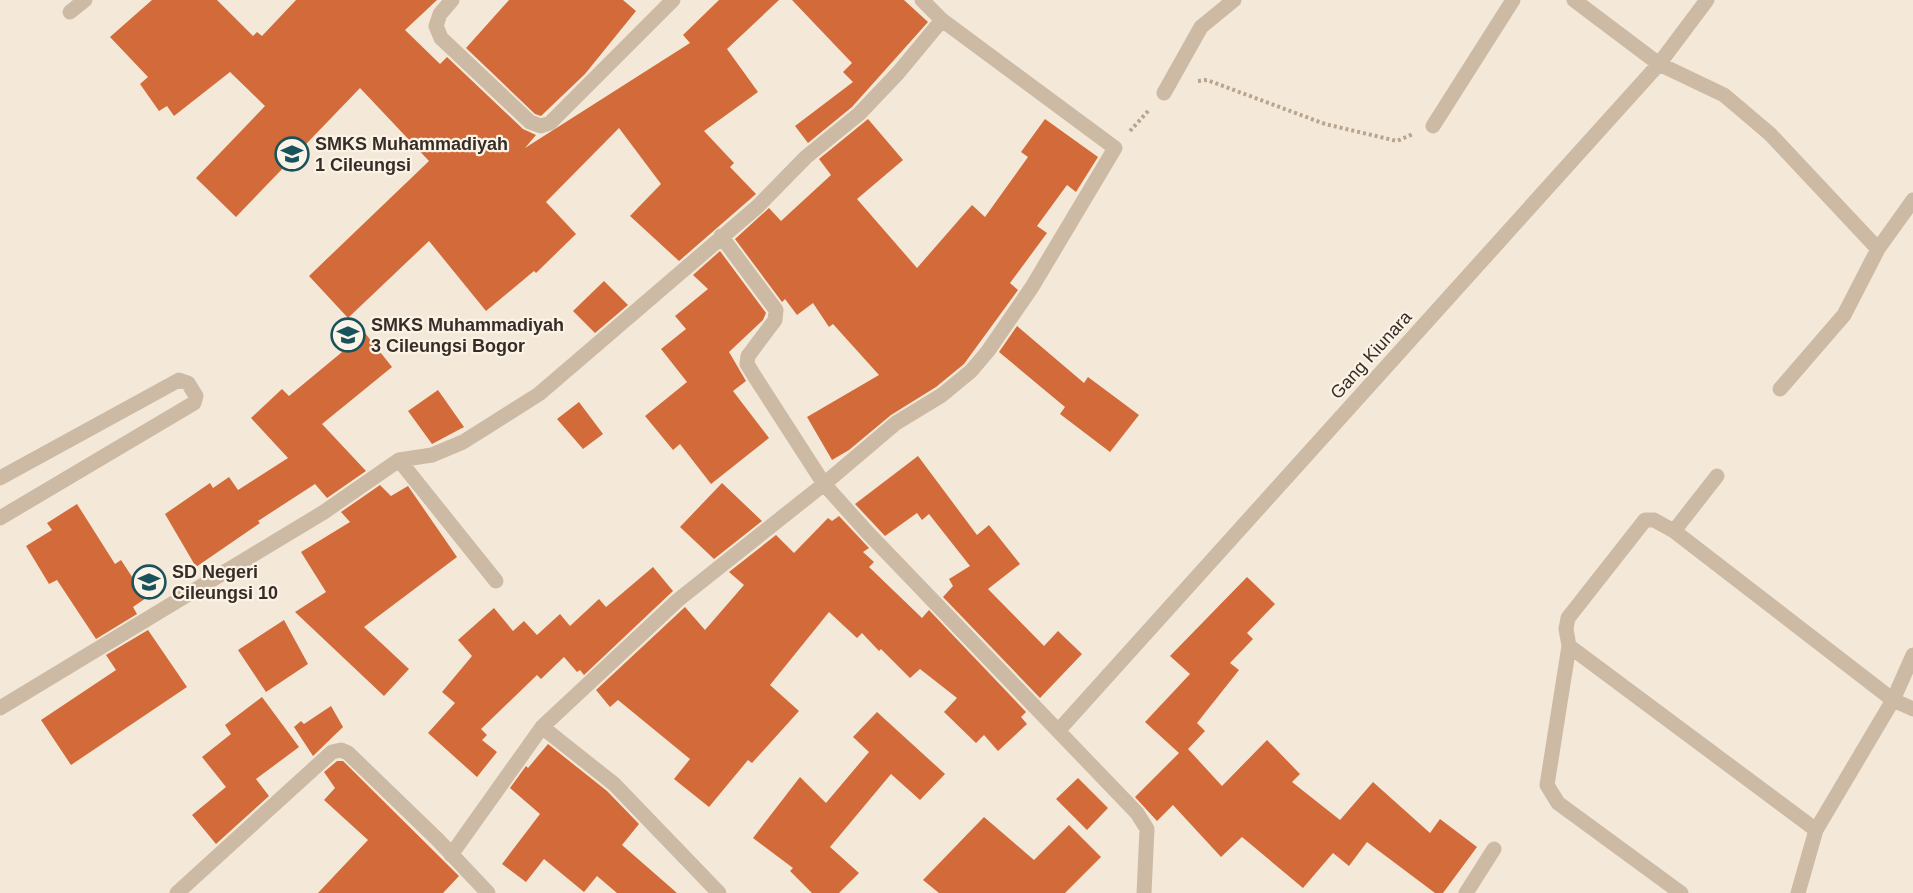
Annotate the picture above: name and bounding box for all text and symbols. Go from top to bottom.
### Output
place label: SMKS Muhammadiyah 1 Cileungsi [315,134,508,175]
school or university icon: SMKS Muhammadiyah 1 Cileungsi [274,136,310,172]
street label: Gang Kiunara [1326,306,1416,403]
place label: SMKS Muhammadiyah 3 Cileungsi Bogor [371,315,564,356]
school or university icon: SMKS Muhammadiyah 3 Cileungsi Bogor [330,317,366,353]
place label: SD Negeri Cileungsi 10 [172,562,278,603]
school or university icon: SD Negeri Cileungsi 10 [131,564,167,600]

